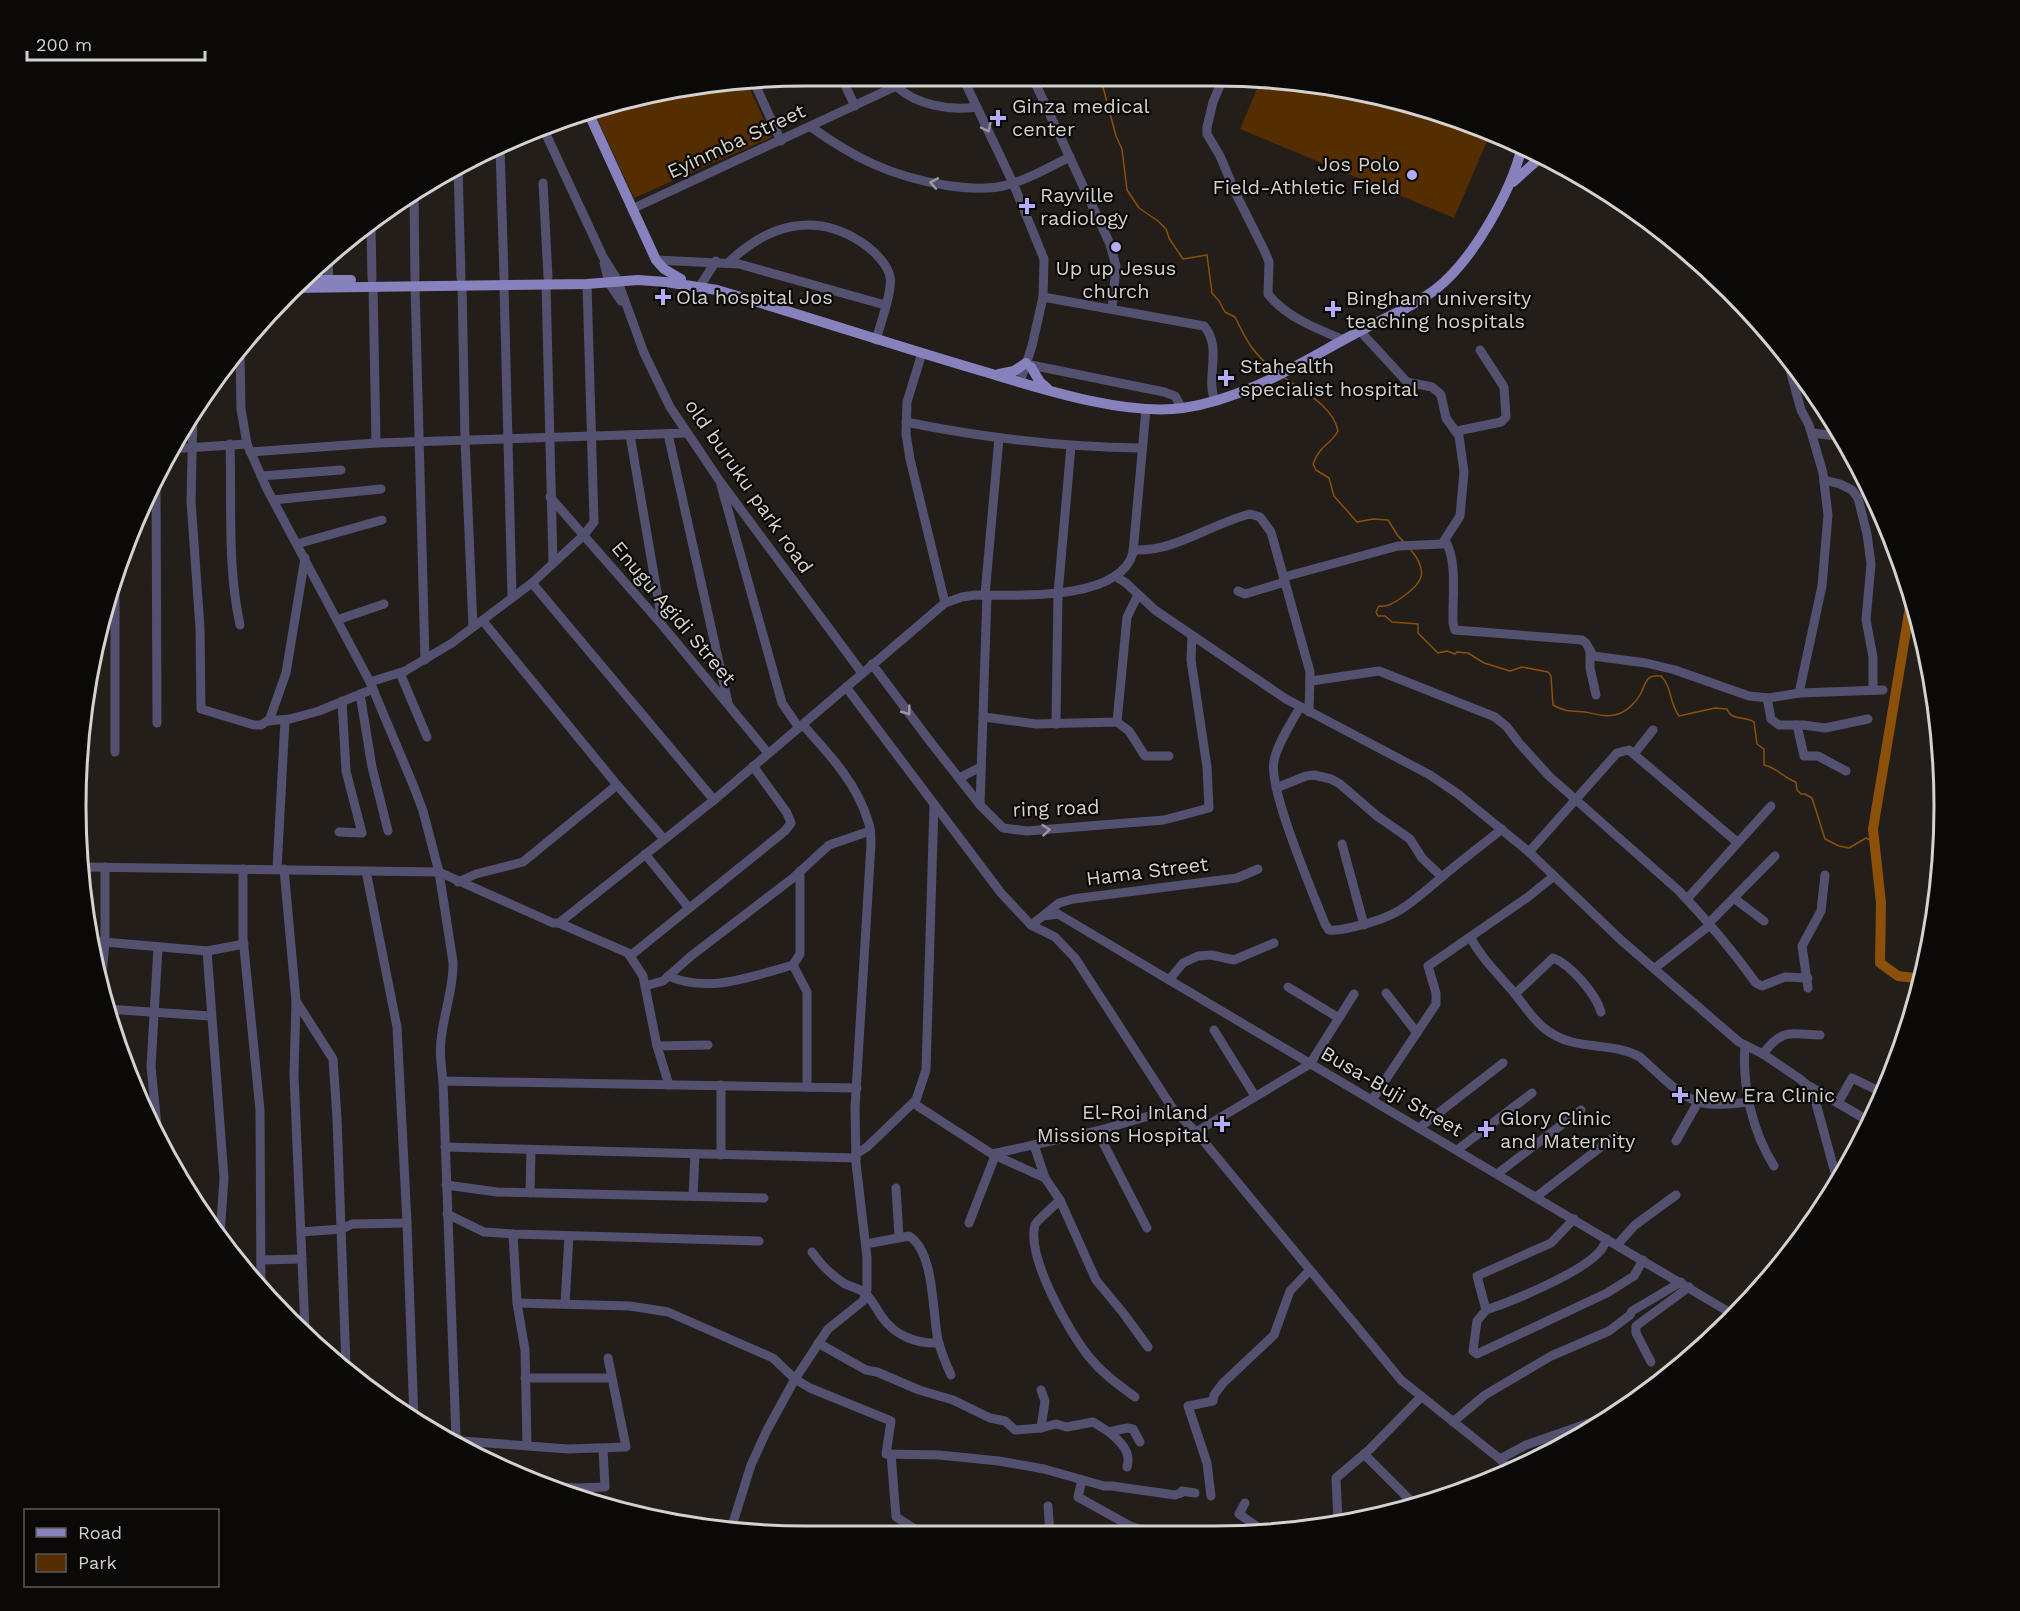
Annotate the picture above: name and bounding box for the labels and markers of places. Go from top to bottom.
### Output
place label: Ginza medical center [1012,94,1150,141]
marker: Ginza medical center [989,109,1007,127]
place label: Jos Polo Field-Athletic Field [1212,152,1400,199]
marker: Jos Polo Field-Athletic Field [1405,168,1419,182]
place label: Rayville radiology [1040,183,1129,230]
marker: Rayville radiology [1018,197,1036,215]
marker: Up up Jesus church [1109,240,1123,254]
place label: Up up Jesus church [1056,256,1176,303]
place label: Ola hospital Jos [676,285,833,309]
place label: Bingham university teaching hospitals [1346,286,1532,333]
marker: Ola hospital Jos [654,288,672,306]
marker: Bingham university teaching hospitals [1324,300,1342,318]
place label: Stahealth specialist hospital [1240,354,1418,401]
marker: Stahealth specialist hospital [1217,369,1235,387]
place label: New Era Clinic [1694,1083,1835,1107]
marker: New Era Clinic [1671,1086,1689,1104]
place label: El-Roi Inland Missions Hospital [1037,1100,1208,1147]
place label: Glory Clinic and Maternity [1500,1106,1636,1153]
marker: El-Roi Inland Missions Hospital [1213,1115,1231,1133]
marker: Glory Clinic and Maternity [1477,1120,1495,1138]

